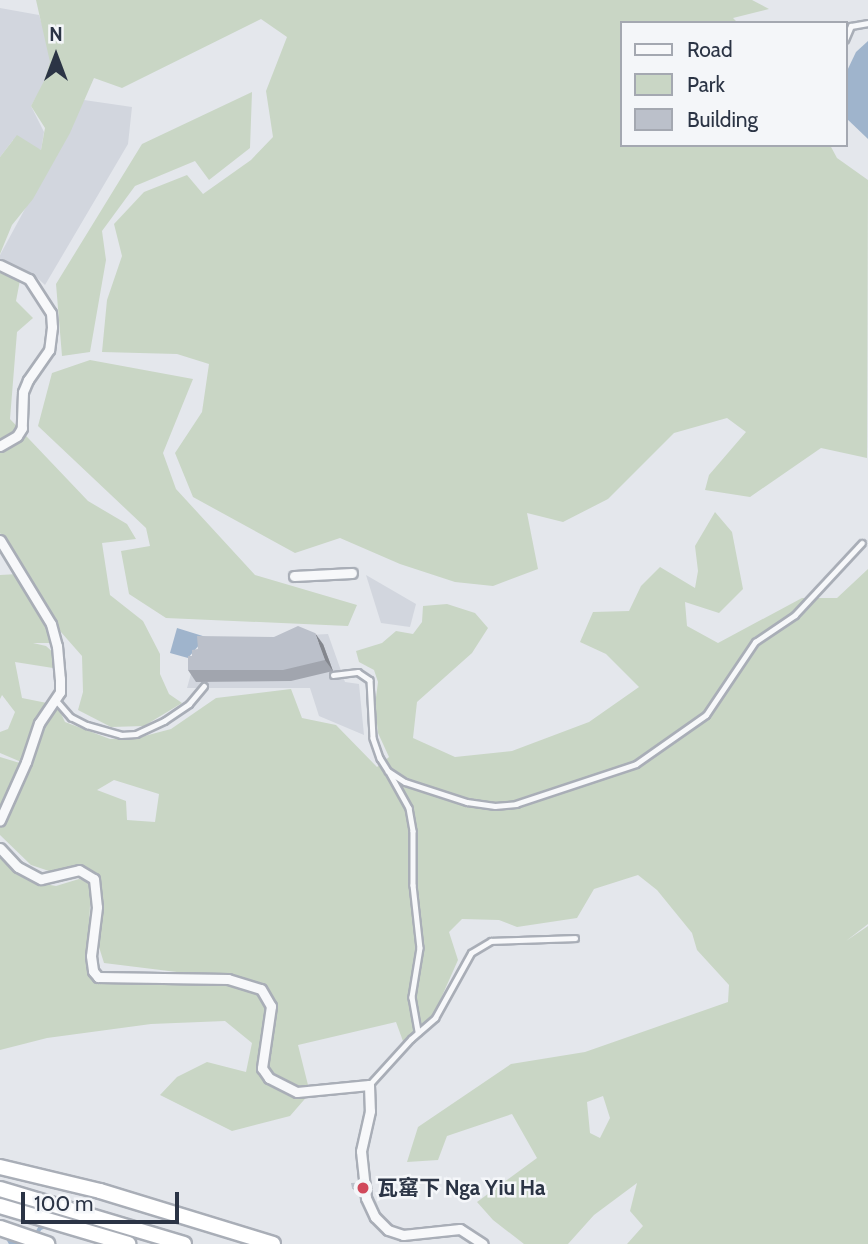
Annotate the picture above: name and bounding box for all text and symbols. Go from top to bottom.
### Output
north arrow [21,21,91,91]
legend [620,21,847,147]
text: N [49,23,63,46]
text: Road [687,37,733,62]
text: Park [687,72,725,97]
text: Building [687,107,758,132]
place label: 瓦窰下 Nga Yiu Ha [377,1175,545,1201]
scale bar [24,1178,182,1222]
marker: 瓦窰下 Nga Yiu Ha [355,1180,371,1196]
text: 100 m [34,1191,93,1216]

